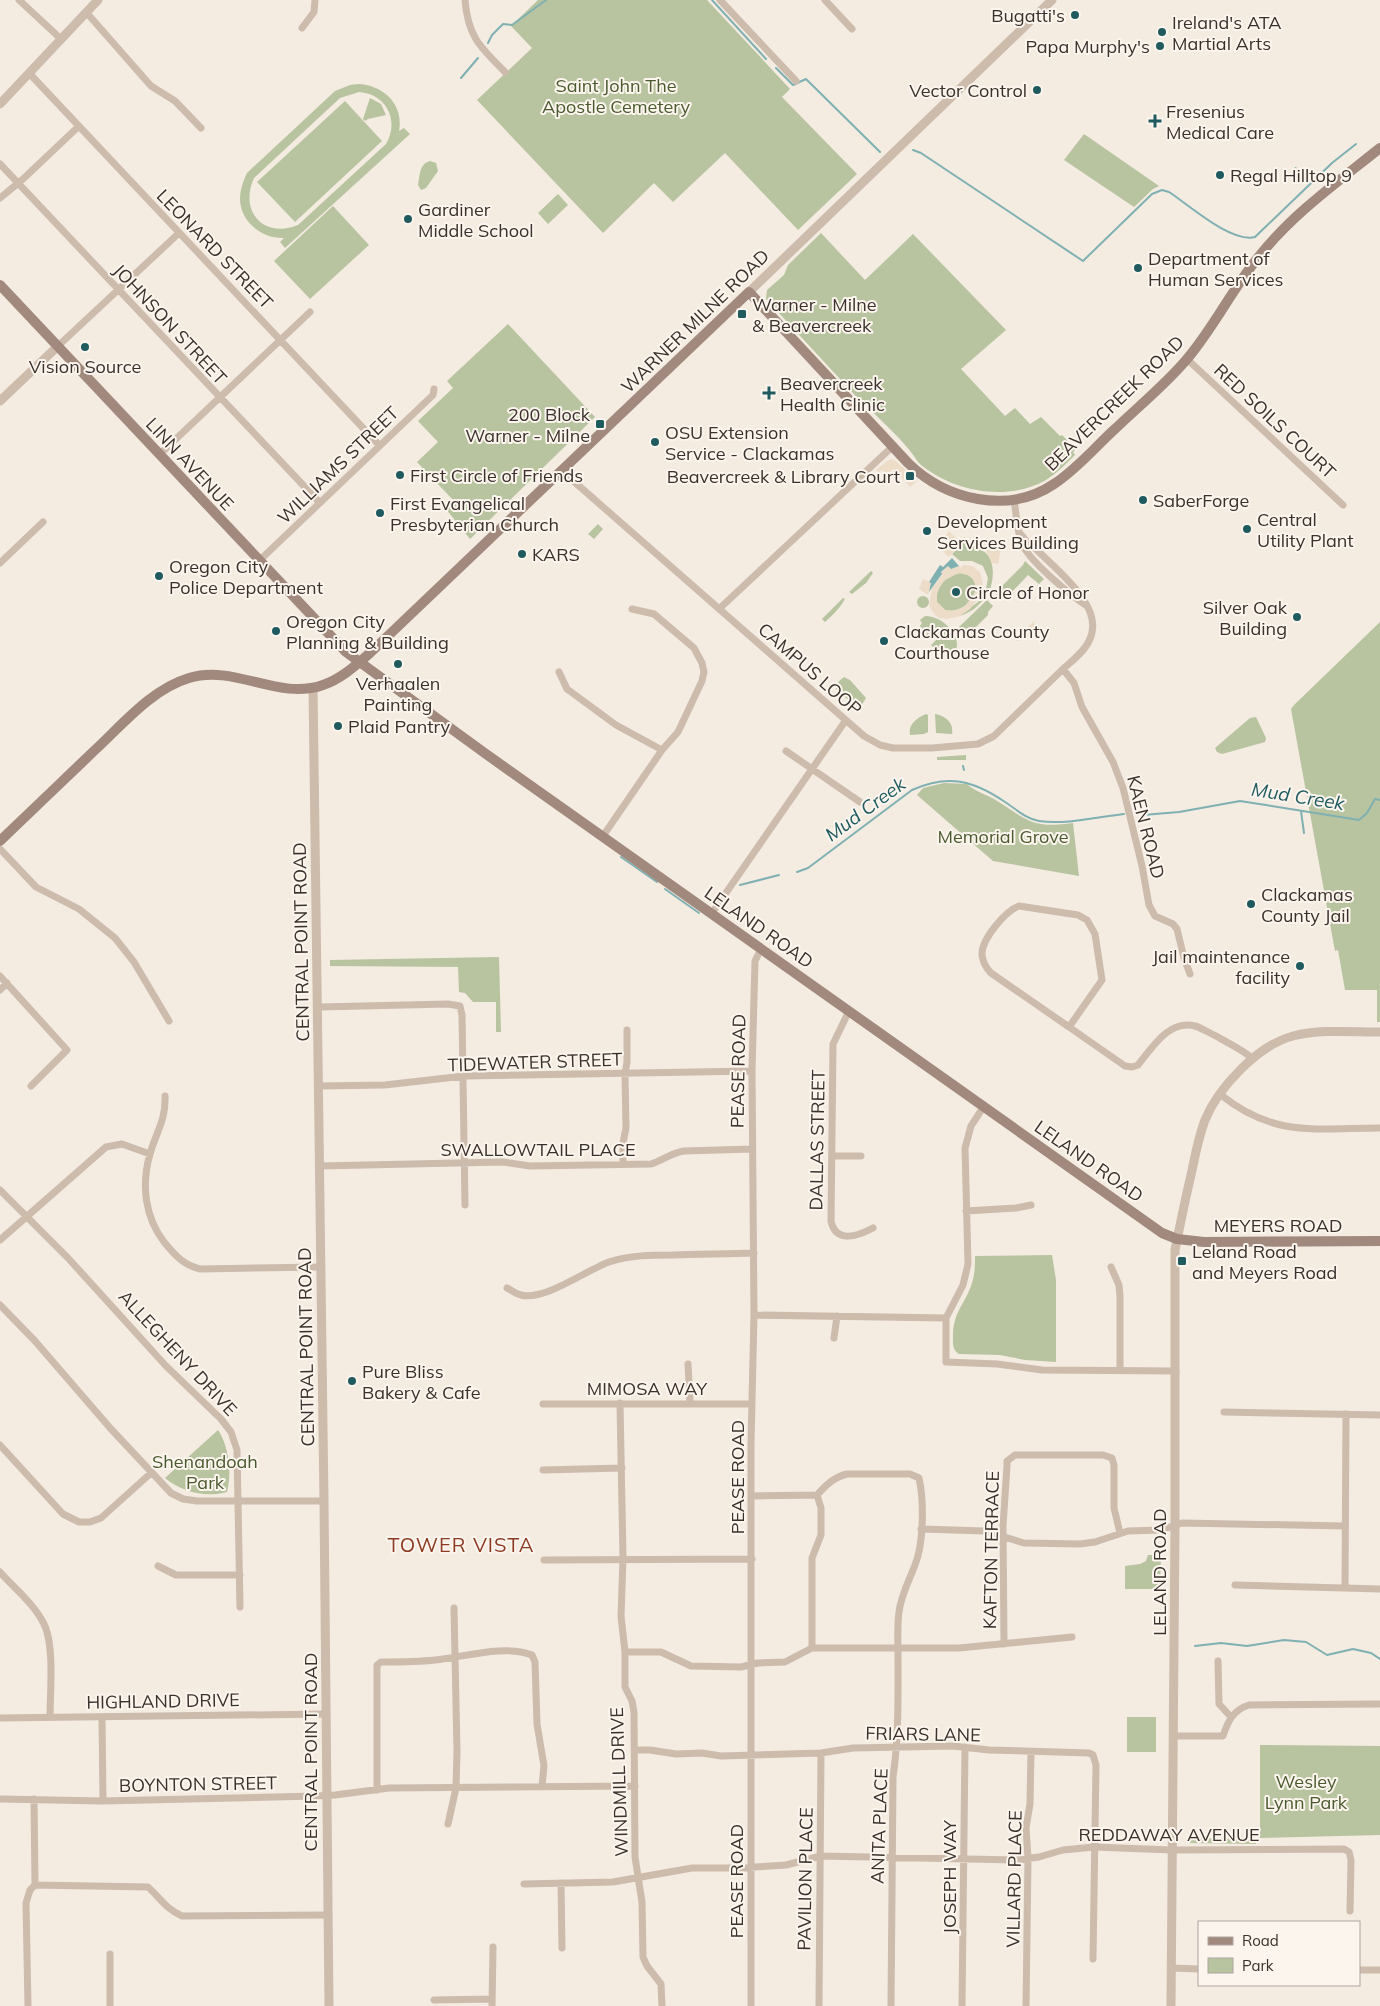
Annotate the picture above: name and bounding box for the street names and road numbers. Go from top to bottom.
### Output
street label: LEONARD STREET [152,184,278,314]
street label: WARNER MILNE ROAD [616,244,774,398]
street label: JOHNSON STREET [108,259,232,389]
street label: BEAVERCREEK ROAD [1039,330,1189,476]
street label: RED SOILS COURT [1209,359,1341,483]
street label: WILLIAMS STREET [273,401,403,529]
street label: LINN AVENUE [141,413,239,515]
street label: CAMPUS LOOP [753,618,867,720]
street label: KAEN ROAD [1122,773,1170,881]
street label: CENTRAL POINT ROAD [288,842,314,1042]
street label: LELAND ROAD [700,881,818,973]
street label: PEASE ROAD [726,1014,750,1128]
street label: TIDEWATER STREET [447,1047,623,1077]
street label: DALLAS STREET [804,1069,830,1211]
street label: LELAND ROAD [1030,1115,1148,1207]
street label: SWALLOWTAIL PLACE [440,1138,636,1161]
street label: MEYERS ROAD [1214,1214,1342,1237]
street label: CENTRAL POINT ROAD [293,1247,319,1447]
street label: ALLEGHENY DRIVE [114,1285,242,1421]
street label: MIMOSA WAY [587,1377,708,1400]
street label: PEASE ROAD [726,1420,749,1534]
street label: KAFTON TERRACE [978,1471,1004,1629]
street label: LELAND ROAD [1148,1508,1171,1636]
street label: CENTRAL POINT ROAD [299,1652,322,1852]
street label: HIGHLAND DRIVE [86,1688,240,1714]
street label: WINDMILL DRIVE [605,1707,633,1857]
street label: FRIARS LANE [865,1721,981,1747]
street label: ANITA PLACE [865,1768,893,1884]
street label: BOYNTON STREET [119,1771,277,1797]
street label: PAVILION PLACE [792,1807,818,1951]
street label: VILLARD PLACE [1001,1810,1027,1948]
street label: JOSEPH WAY [938,1819,961,1934]
street label: REDDAWAY AVENUE [1078,1823,1260,1846]
street label: PEASE ROAD [725,1824,748,1938]

